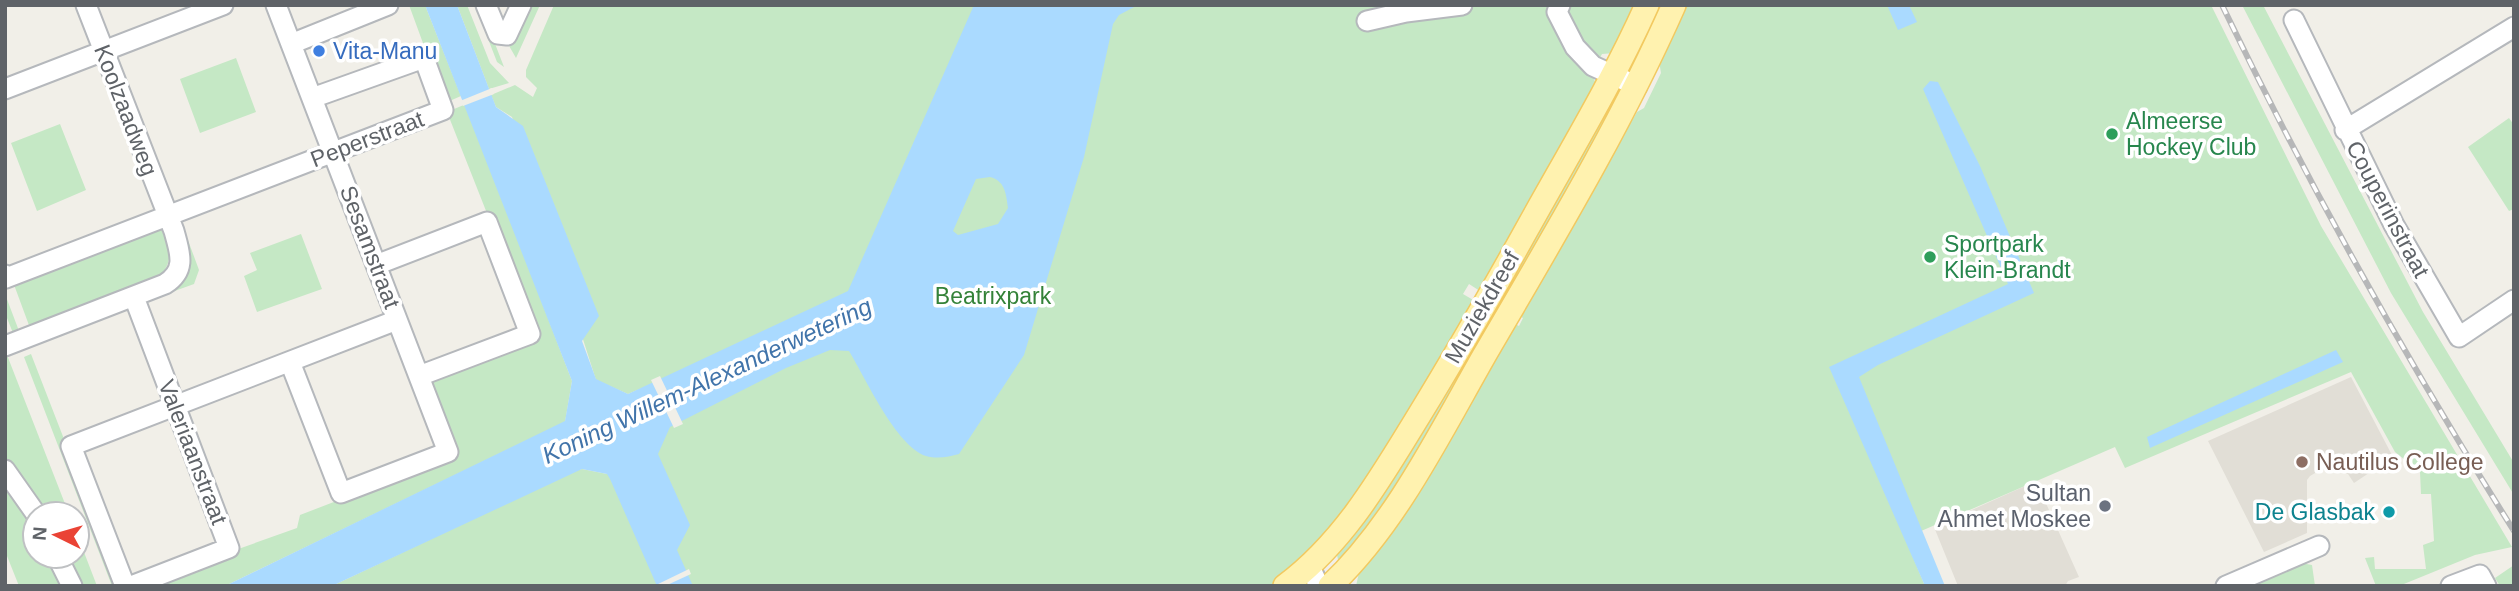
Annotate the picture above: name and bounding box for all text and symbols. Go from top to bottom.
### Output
place label: Vita-Manu [333,38,437,64]
street label: Koolzaadweg [89,41,163,179]
marker: Vita-Manu [311,43,327,59]
street label: Peperstraat [307,105,428,172]
place label: Almeerse Hockey Club [2126,108,2256,160]
marker: Almeerse Hockey Club [2104,126,2120,142]
street label: Couperinstraat [2341,136,2435,282]
street label: Sesamstraat [335,182,405,312]
place label: Sportpark Klein-Brandt [1944,231,2071,283]
street label: Muziekdreef [1439,246,1525,368]
marker: Sportpark Klein-Brandt [1922,249,1938,265]
park label: Beatrixpark [935,283,1052,309]
water label: Koning Willem-Alexanderwetering [538,292,876,469]
street label: Valeriaanstraat [153,376,233,529]
place label: Nautilus College [2316,449,2483,475]
marker: Nautilus College [2294,454,2310,470]
place label: Sultan Ahmet Moskee [1938,480,2091,532]
marker: Sultan Ahmet Moskee [2097,498,2113,514]
place label: De Glasbak [2255,499,2375,525]
north arrow [21,500,91,570]
marker: De Glasbak [2381,504,2397,520]
text: N [29,526,51,541]

